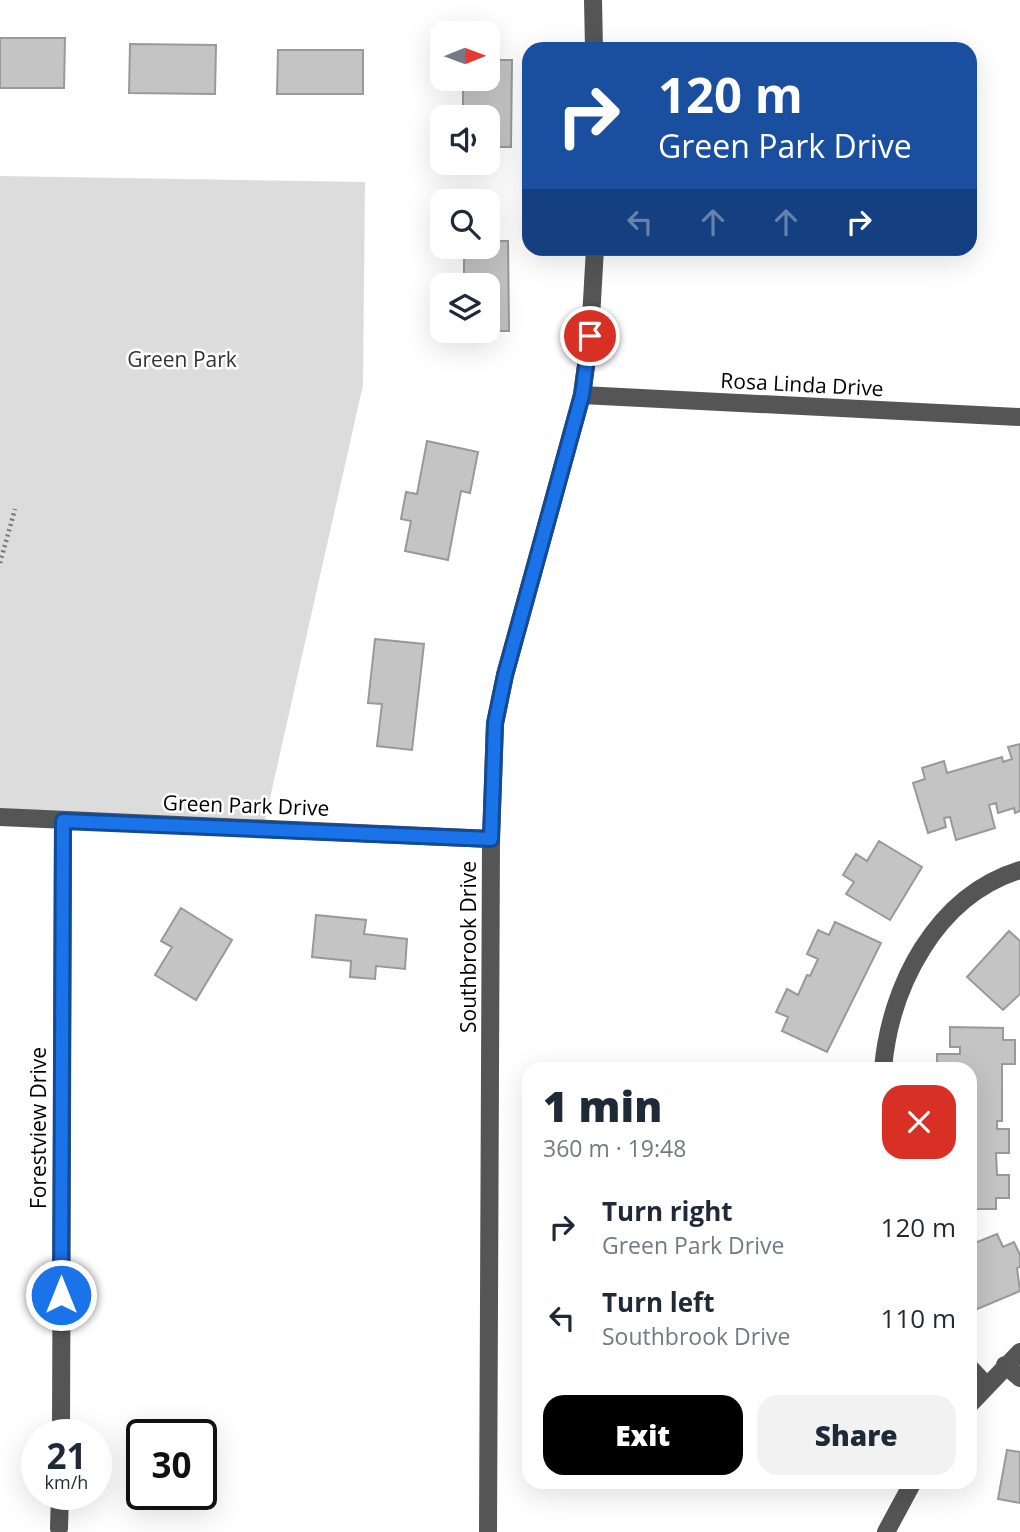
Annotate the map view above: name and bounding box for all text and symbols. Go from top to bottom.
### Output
north arrow [430,21,500,91]
map controls [430,21,500,343]
text: 120 m [658,61,803,127]
icon: right [543,70,634,161]
button: sound [430,105,500,175]
text: Green Park Drive [658,124,912,167]
button: search [430,189,500,259]
icon: left [621,203,659,241]
icon: ahead [694,203,732,241]
icon: ahead [767,203,805,241]
icon: right [840,203,878,241]
button: layers [430,273,500,343]
pin [560,306,620,366]
icon: arrive [571,317,609,355]
park label: Green Park [127,345,237,373]
street label: Rosa Linda Drive [720,366,884,402]
street label: Green Park Drive [162,788,330,822]
street label: Southbrook Drive [454,861,482,1033]
street label: Forestview Drive [24,1047,52,1209]
text: 1 min [543,1077,662,1134]
button: close [882,1085,956,1159]
text: 360 m · 19:48 [543,1132,686,1164]
text: Turn right [602,1193,733,1229]
icon: right [543,1208,581,1246]
text: 120 m [881,1209,956,1245]
text: Green Park Drive [602,1229,784,1261]
position arrow [24,1258,98,1332]
text: Turn left [602,1284,714,1320]
icon: left [543,1299,581,1337]
text: 110 m [881,1300,956,1336]
text: Southbrook Drive [602,1320,790,1352]
button: Exit [543,1395,743,1475]
button: Share [757,1395,956,1475]
speed limit sign: 30 [126,1419,217,1510]
text: 21 [46,1432,87,1479]
text: km/h [45,1470,88,1494]

